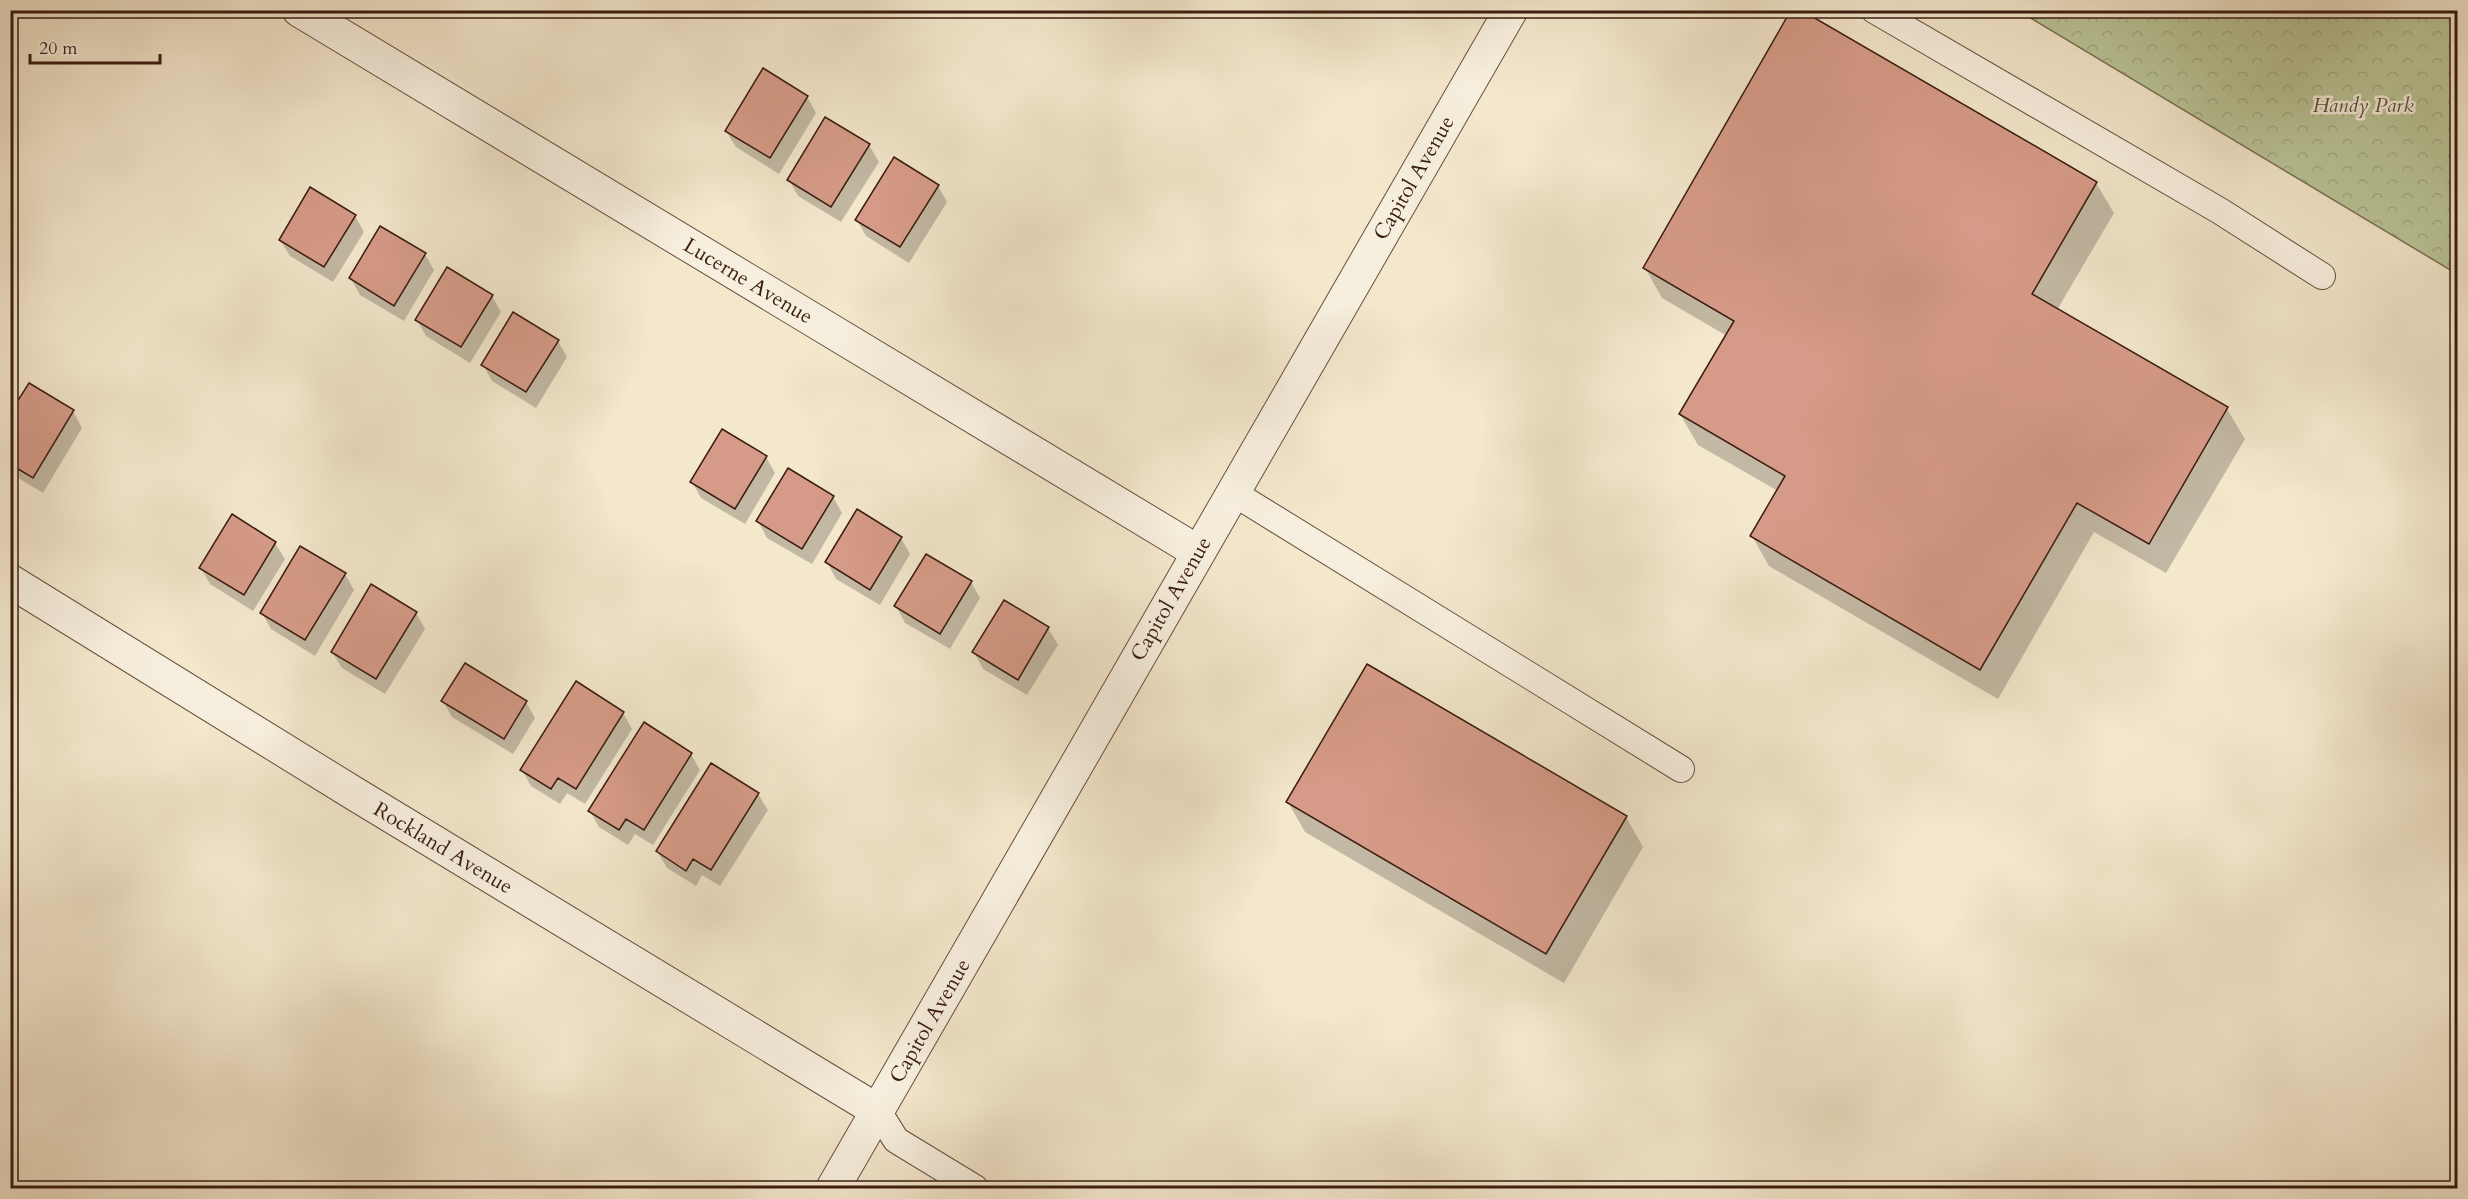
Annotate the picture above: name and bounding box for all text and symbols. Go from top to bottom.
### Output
scale bar [30,27,160,65]
text: 20 m [39,36,78,61]
park label: Handy Park [2312,91,2414,120]
street label: Capitol Avenue [1367,110,1461,246]
street label: Lucerne Avenue [678,231,818,331]
street label: Capitol Avenue [1124,531,1218,667]
street label: Rockland Avenue [368,795,518,901]
street label: Capitol Avenue [883,953,977,1089]

